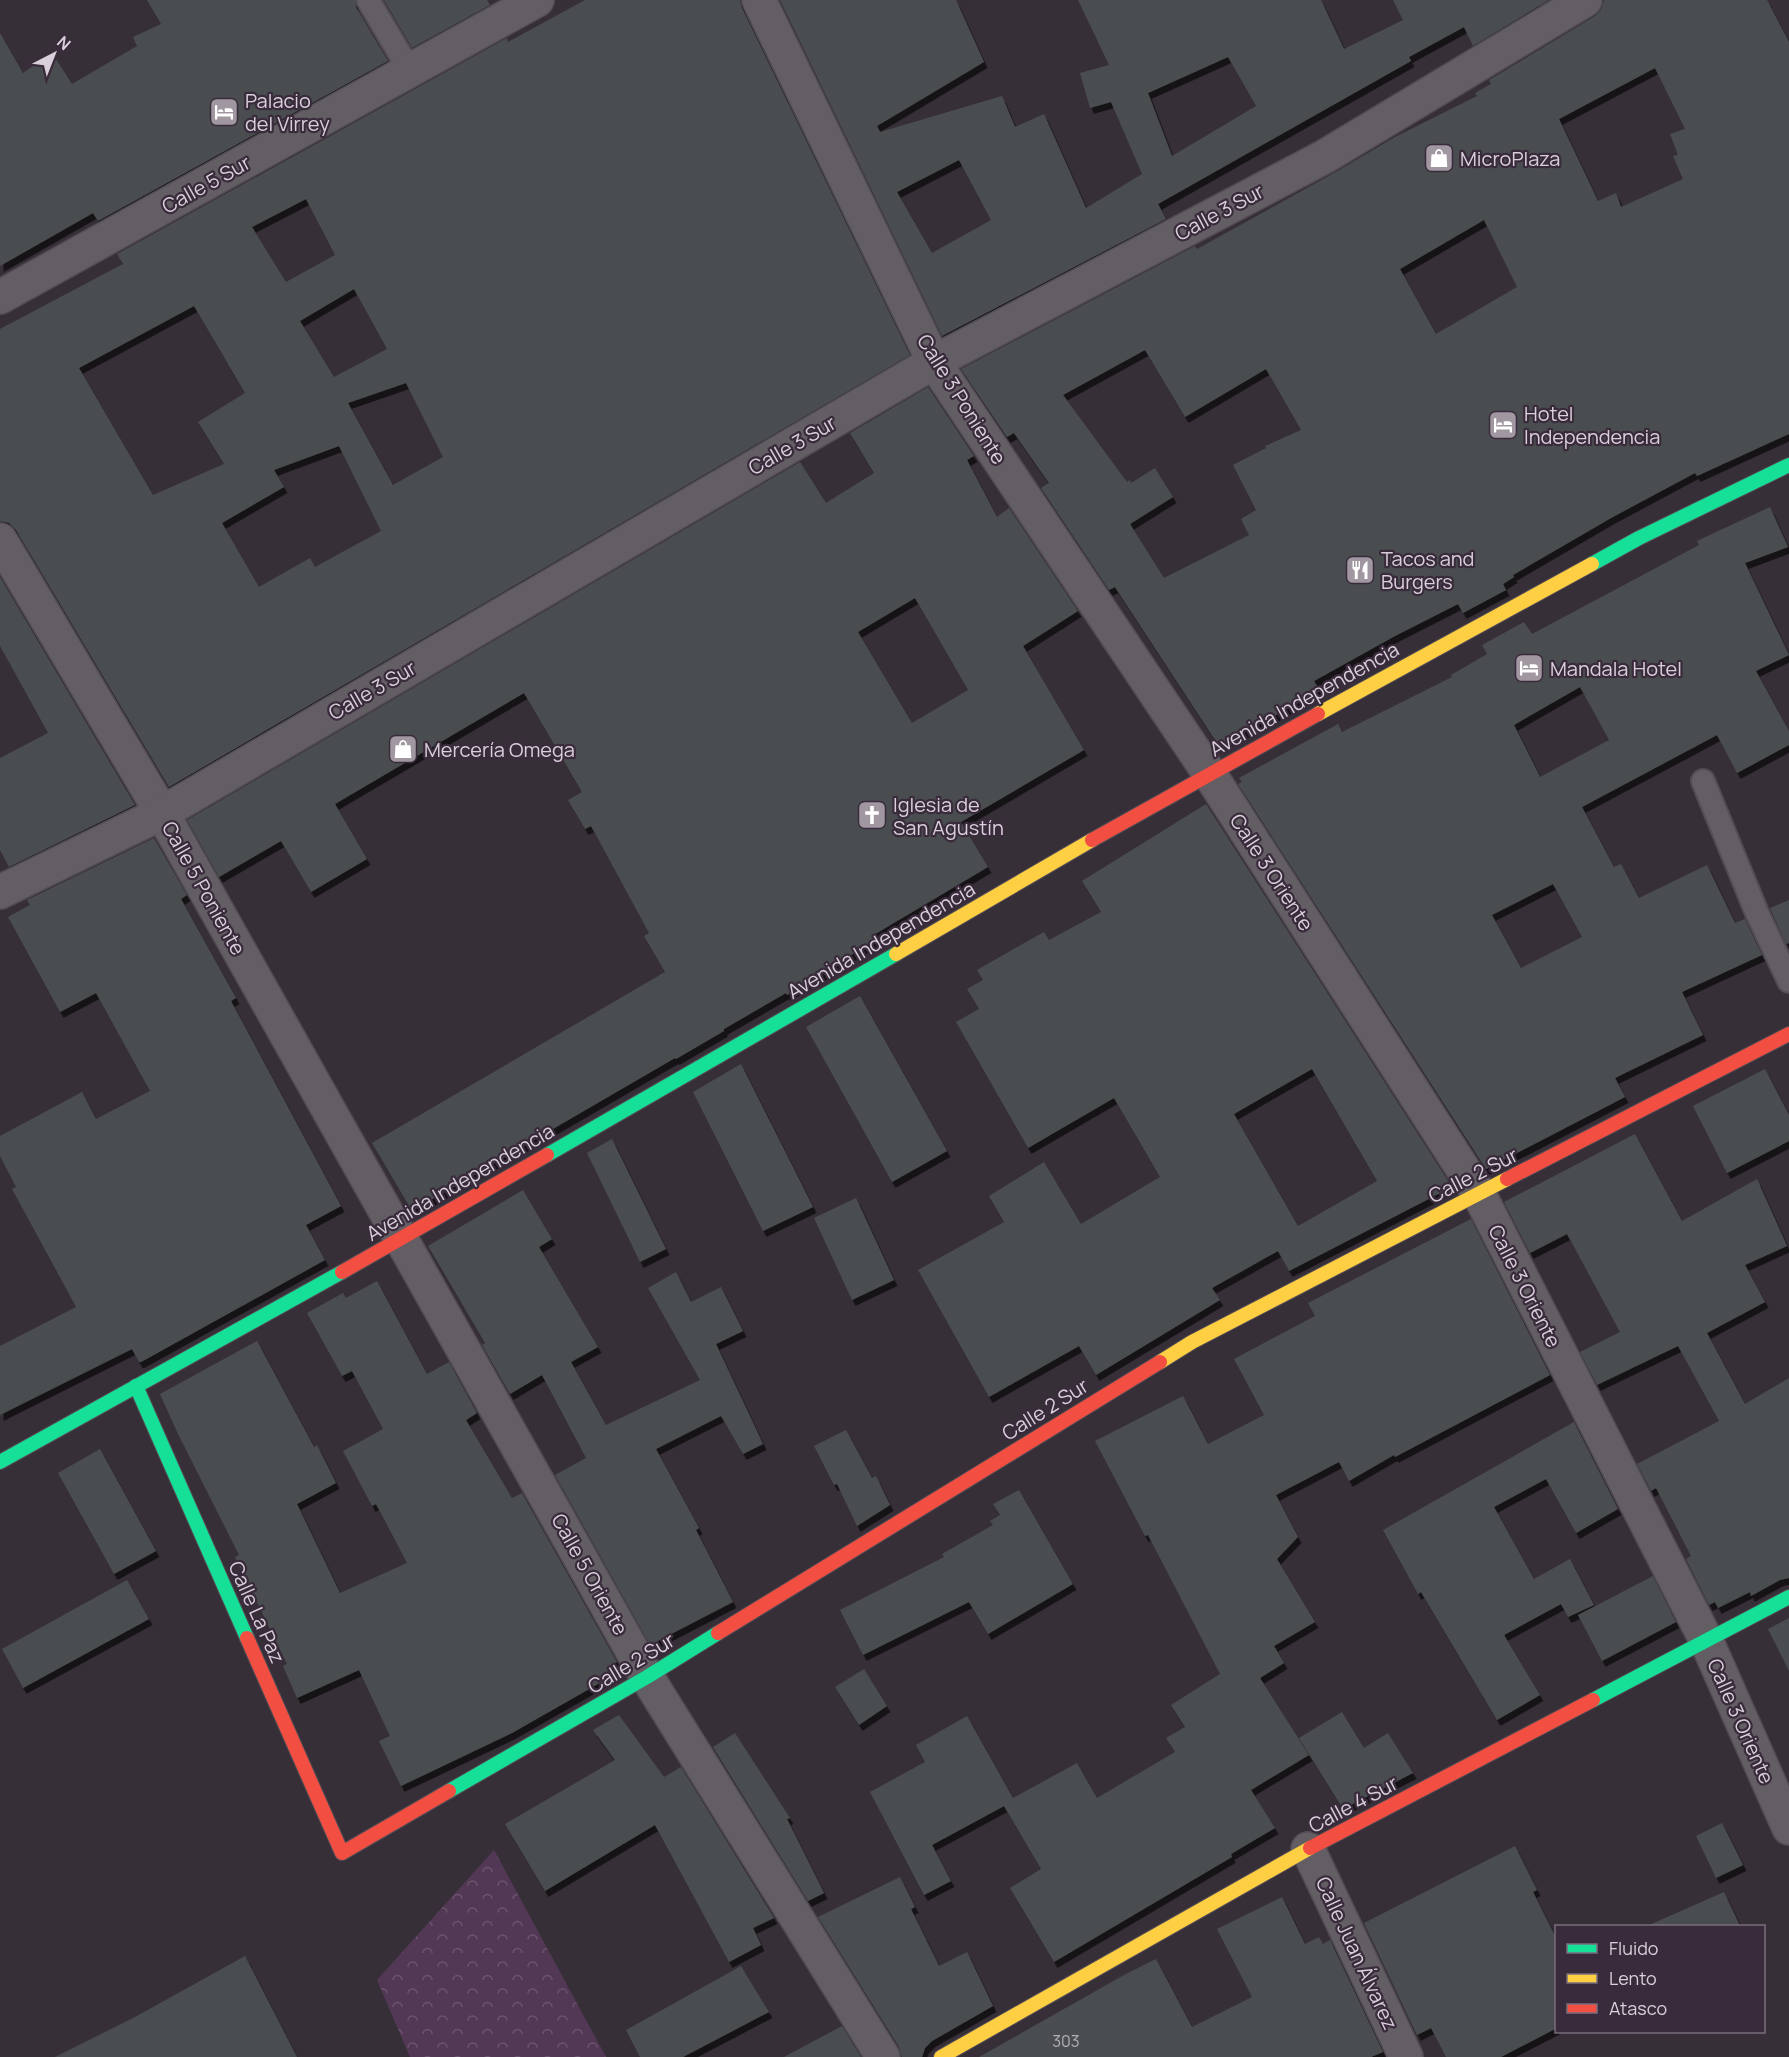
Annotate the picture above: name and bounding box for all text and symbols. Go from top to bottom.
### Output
north arrow [24,24,84,84]
text: N [52,31,76,55]
place label: Palacio del Virrey [245,87,330,137]
hotel icon: Palacio del Virrey [208,96,240,128]
shop icon: MicroPlaza [1423,142,1455,174]
place label: MicroPlaza [1460,145,1560,172]
street label: Calle 5 Sur [157,149,255,219]
street label: Calle 3 Sur [1170,177,1268,247]
street label: Calle 3 Poniente [911,329,1013,469]
place label: Hotel Independencia [1524,400,1660,450]
street label: Calle 3 Sur [743,409,841,481]
hotel icon: Hotel Independencia [1487,409,1519,441]
place label: Tacos and Burgers [1381,545,1474,595]
restaurant icon: Tacos and Burgers [1344,554,1376,586]
street label: Avenida Independencia [1204,636,1404,762]
hotel icon: Mandala Hotel [1513,652,1545,684]
street label: Calle 3 Sur [323,654,421,726]
place label: Mandala Hotel [1550,655,1682,682]
shop icon: Mercería Omega [387,733,419,765]
place label: Mercería Omega [424,736,575,763]
place label: Iglesia de San Agustín [893,791,1004,841]
church icon: Iglesia de San Agustín [856,799,888,831]
street label: Calle 3 Oriente [1224,808,1320,936]
street label: Calle 5 Poniente [156,816,252,960]
street label: Avenida Independencia [782,875,980,1005]
street label: Avenida Independencia [361,1117,559,1247]
street label: Calle 2 Sur [1424,1141,1522,1209]
street label: Calle 3 Oriente [1482,1220,1568,1352]
street label: Calle 2 Sur [997,1372,1093,1446]
street label: Calle 5 Oriente [545,1508,635,1640]
street label: Calle La Paz [222,1557,292,1667]
street label: Calle 2 Sur [582,1626,680,1700]
street label: Calle 3 Oriente [1701,1654,1781,1788]
street label: Calle 4 Sur [1304,1769,1402,1839]
street label: Calle Juan Álvarez [1310,1872,1404,2034]
legend [1555,1925,1765,2033]
text: Fluido [1609,1936,1658,1960]
text: Lento [1609,1966,1657,1990]
text: Atasco [1609,1996,1667,2020]
house number: 303 [1052,2030,1080,2052]

